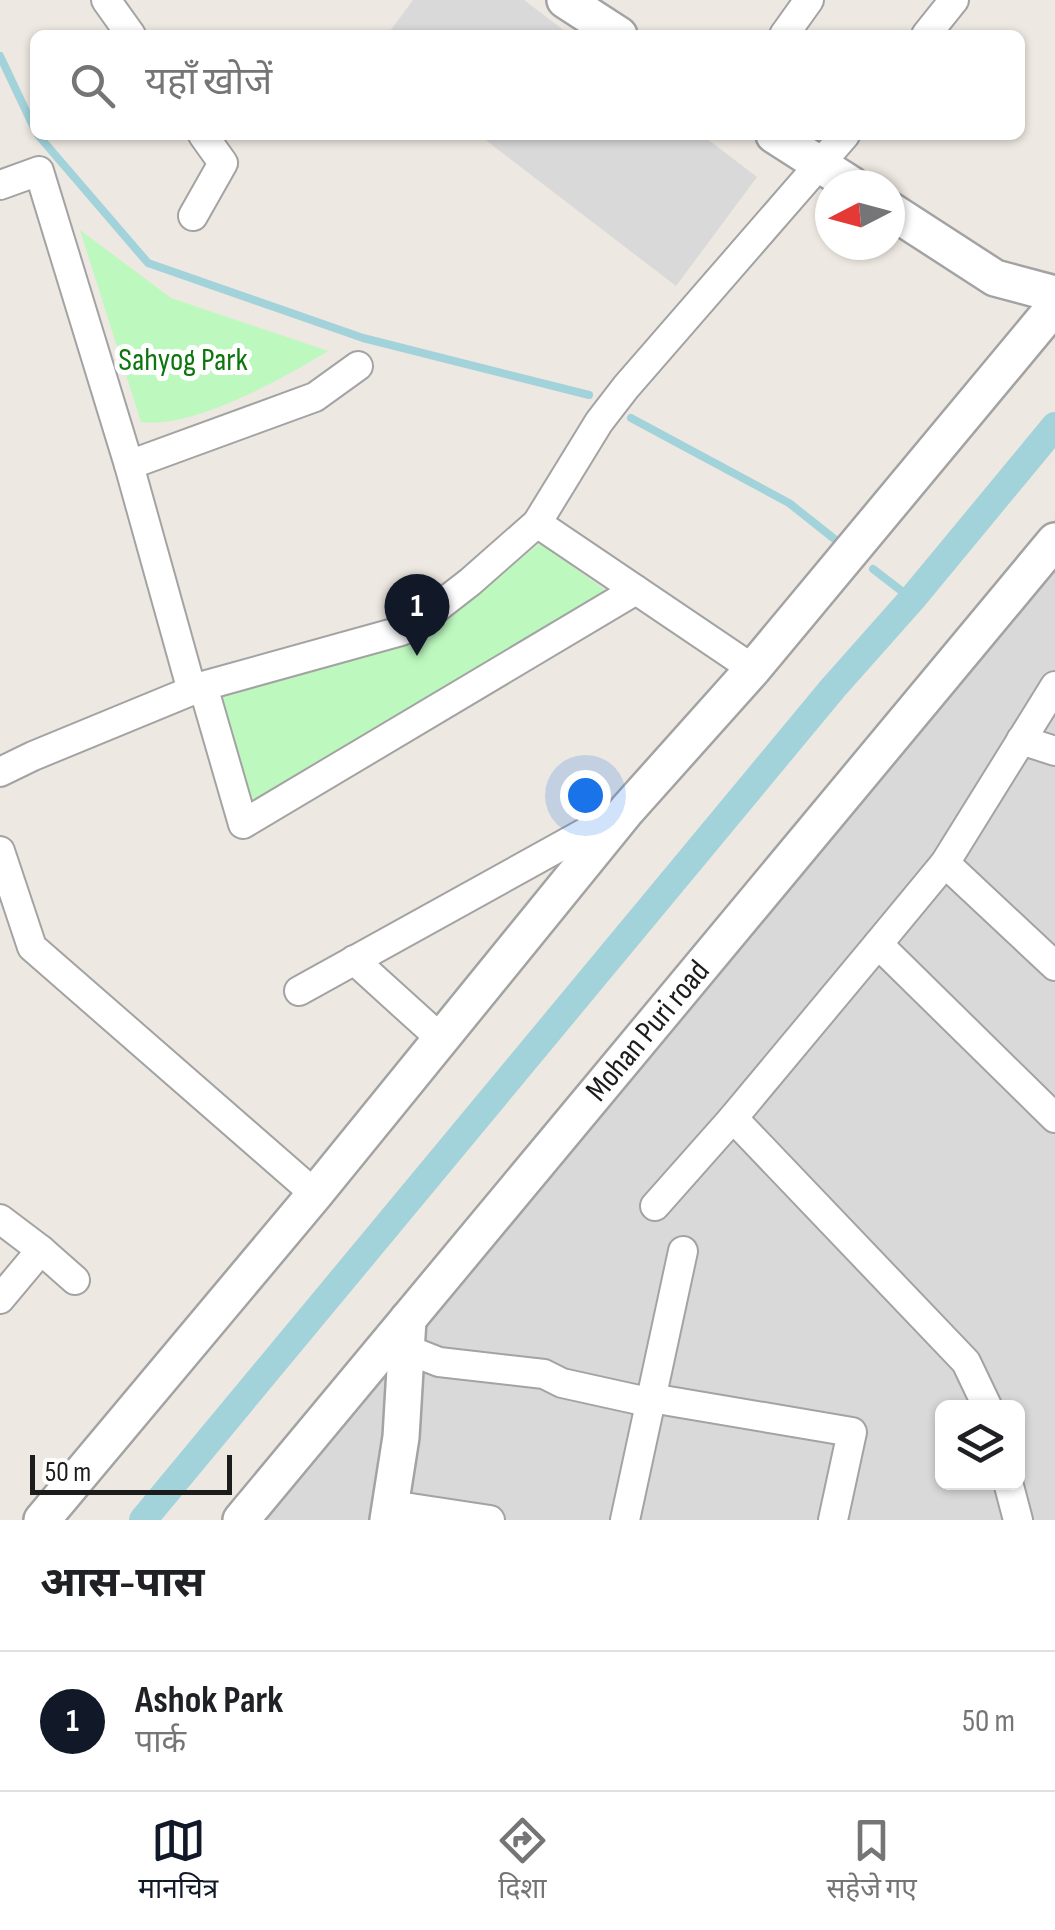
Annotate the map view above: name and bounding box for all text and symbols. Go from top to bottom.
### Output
search box [30,30,1025,140]
icon: search [65,58,120,113]
text: यहाँ खोजें [145,60,272,105]
north arrow [815,170,905,260]
park label: Sahyog Park [118,341,248,380]
pin: 1 [384,574,450,656]
your location [560,770,611,821]
street label: Mohan Puri road [578,953,718,1109]
map controls [935,1400,1025,1490]
button: layers [935,1400,1025,1490]
scale bar [30,1450,232,1494]
text: 50 m [45,1456,91,1489]
text: आस-पास [40,1558,204,1609]
text: Ashok Park [135,1678,283,1723]
text: 1 [66,1702,79,1741]
text: 50 m [962,1702,1015,1741]
text: पार्क [135,1723,186,1762]
tab: मानचित्र [138,1813,218,1909]
tab: दिशा [495,1813,550,1909]
tab: सहेजे गए [826,1813,917,1909]

